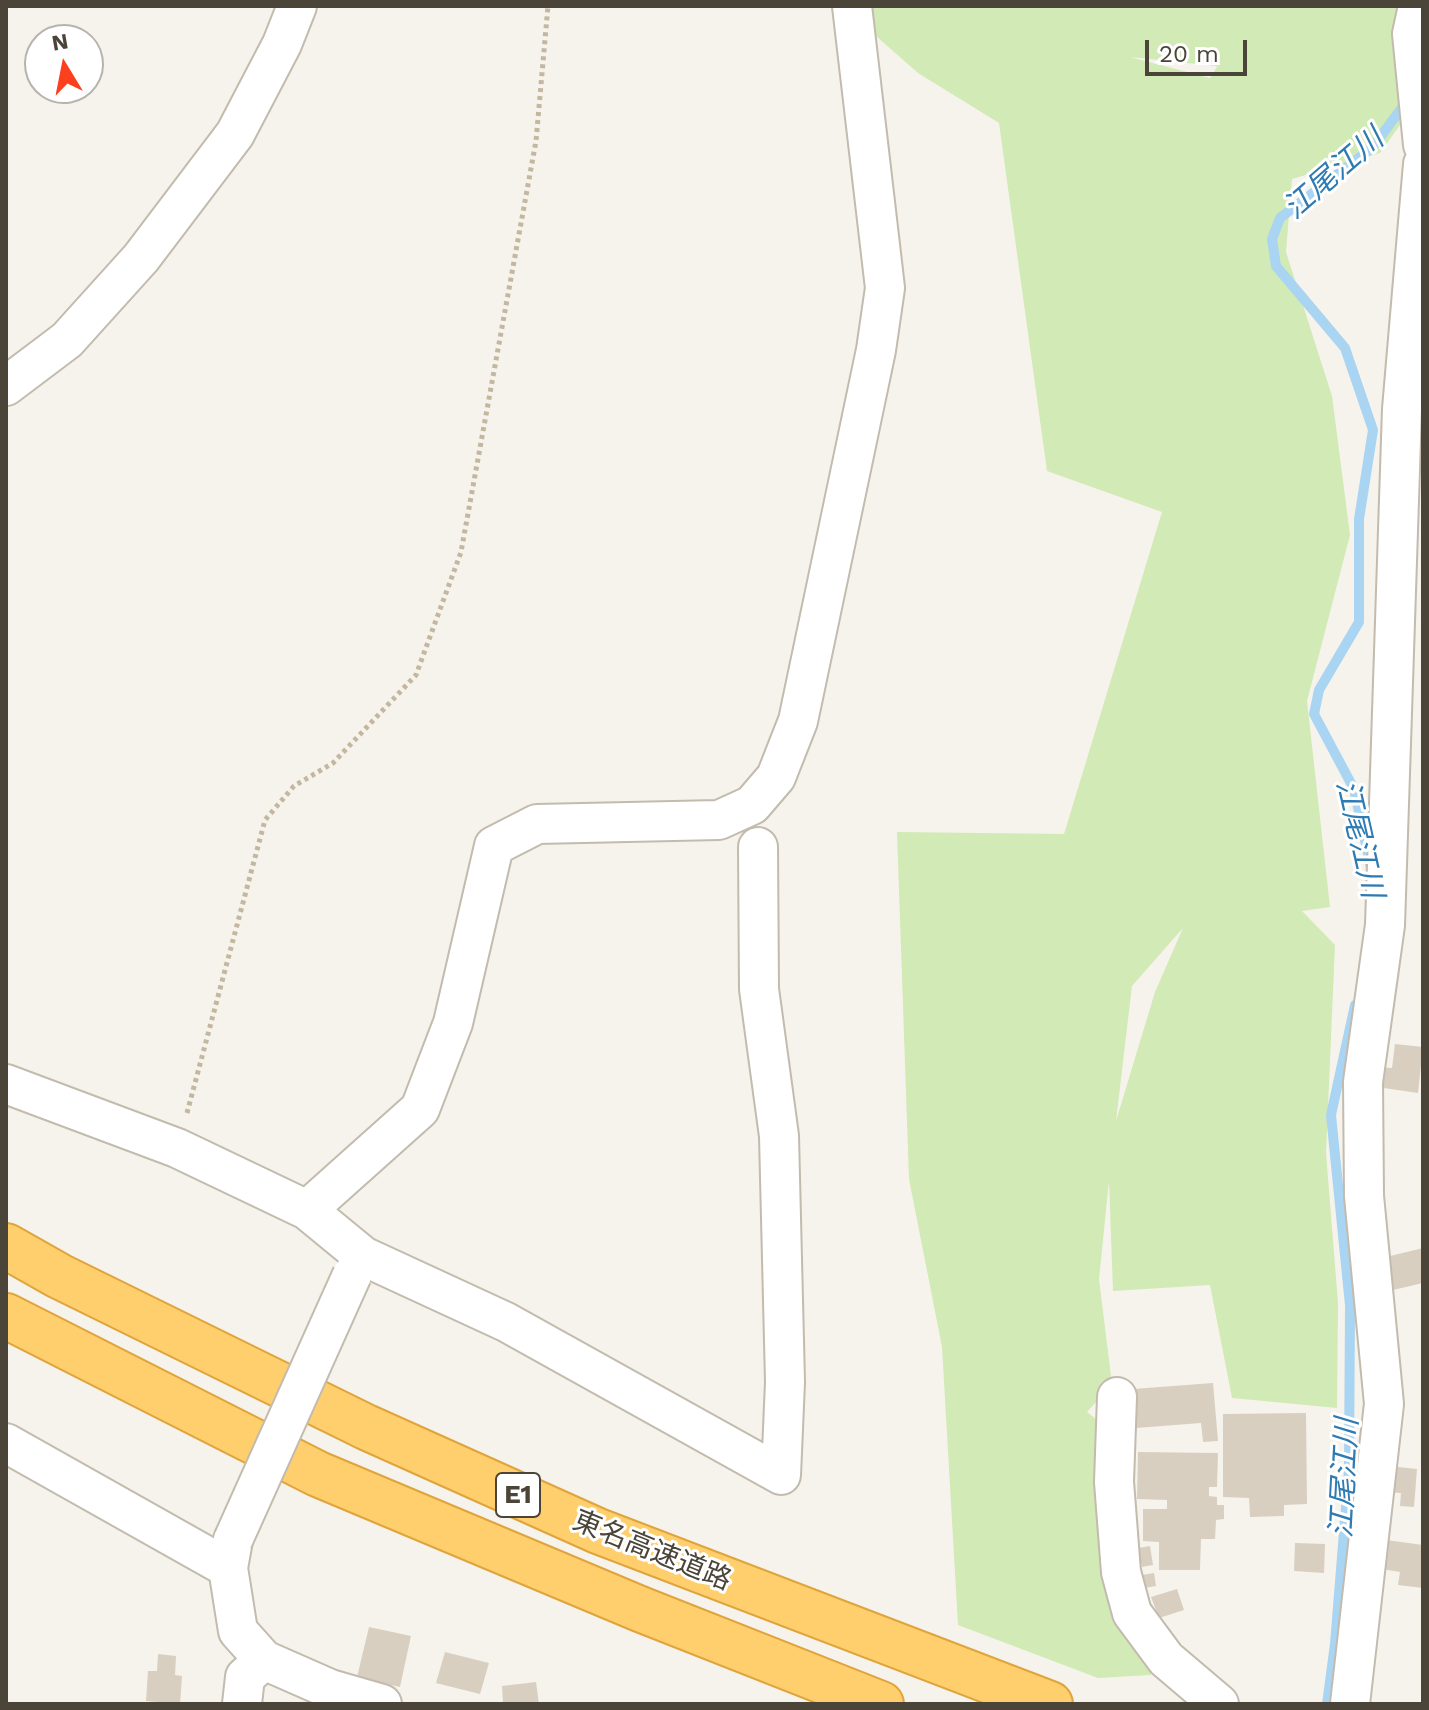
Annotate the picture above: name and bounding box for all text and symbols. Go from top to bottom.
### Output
north arrow [24,24,104,104]
scale bar [1149,24,1251,74]
text: N [50,28,70,56]
text: 20 m [1159,40,1219,68]
water label: 江尾江川 [1277,121,1391,227]
water label: 江尾江川 [1328,776,1390,902]
water label: 江尾江川 [1324,1417,1366,1539]
road number: E1 [496,1473,540,1517]
street label: 東名高速道路 [568,1504,736,1598]

